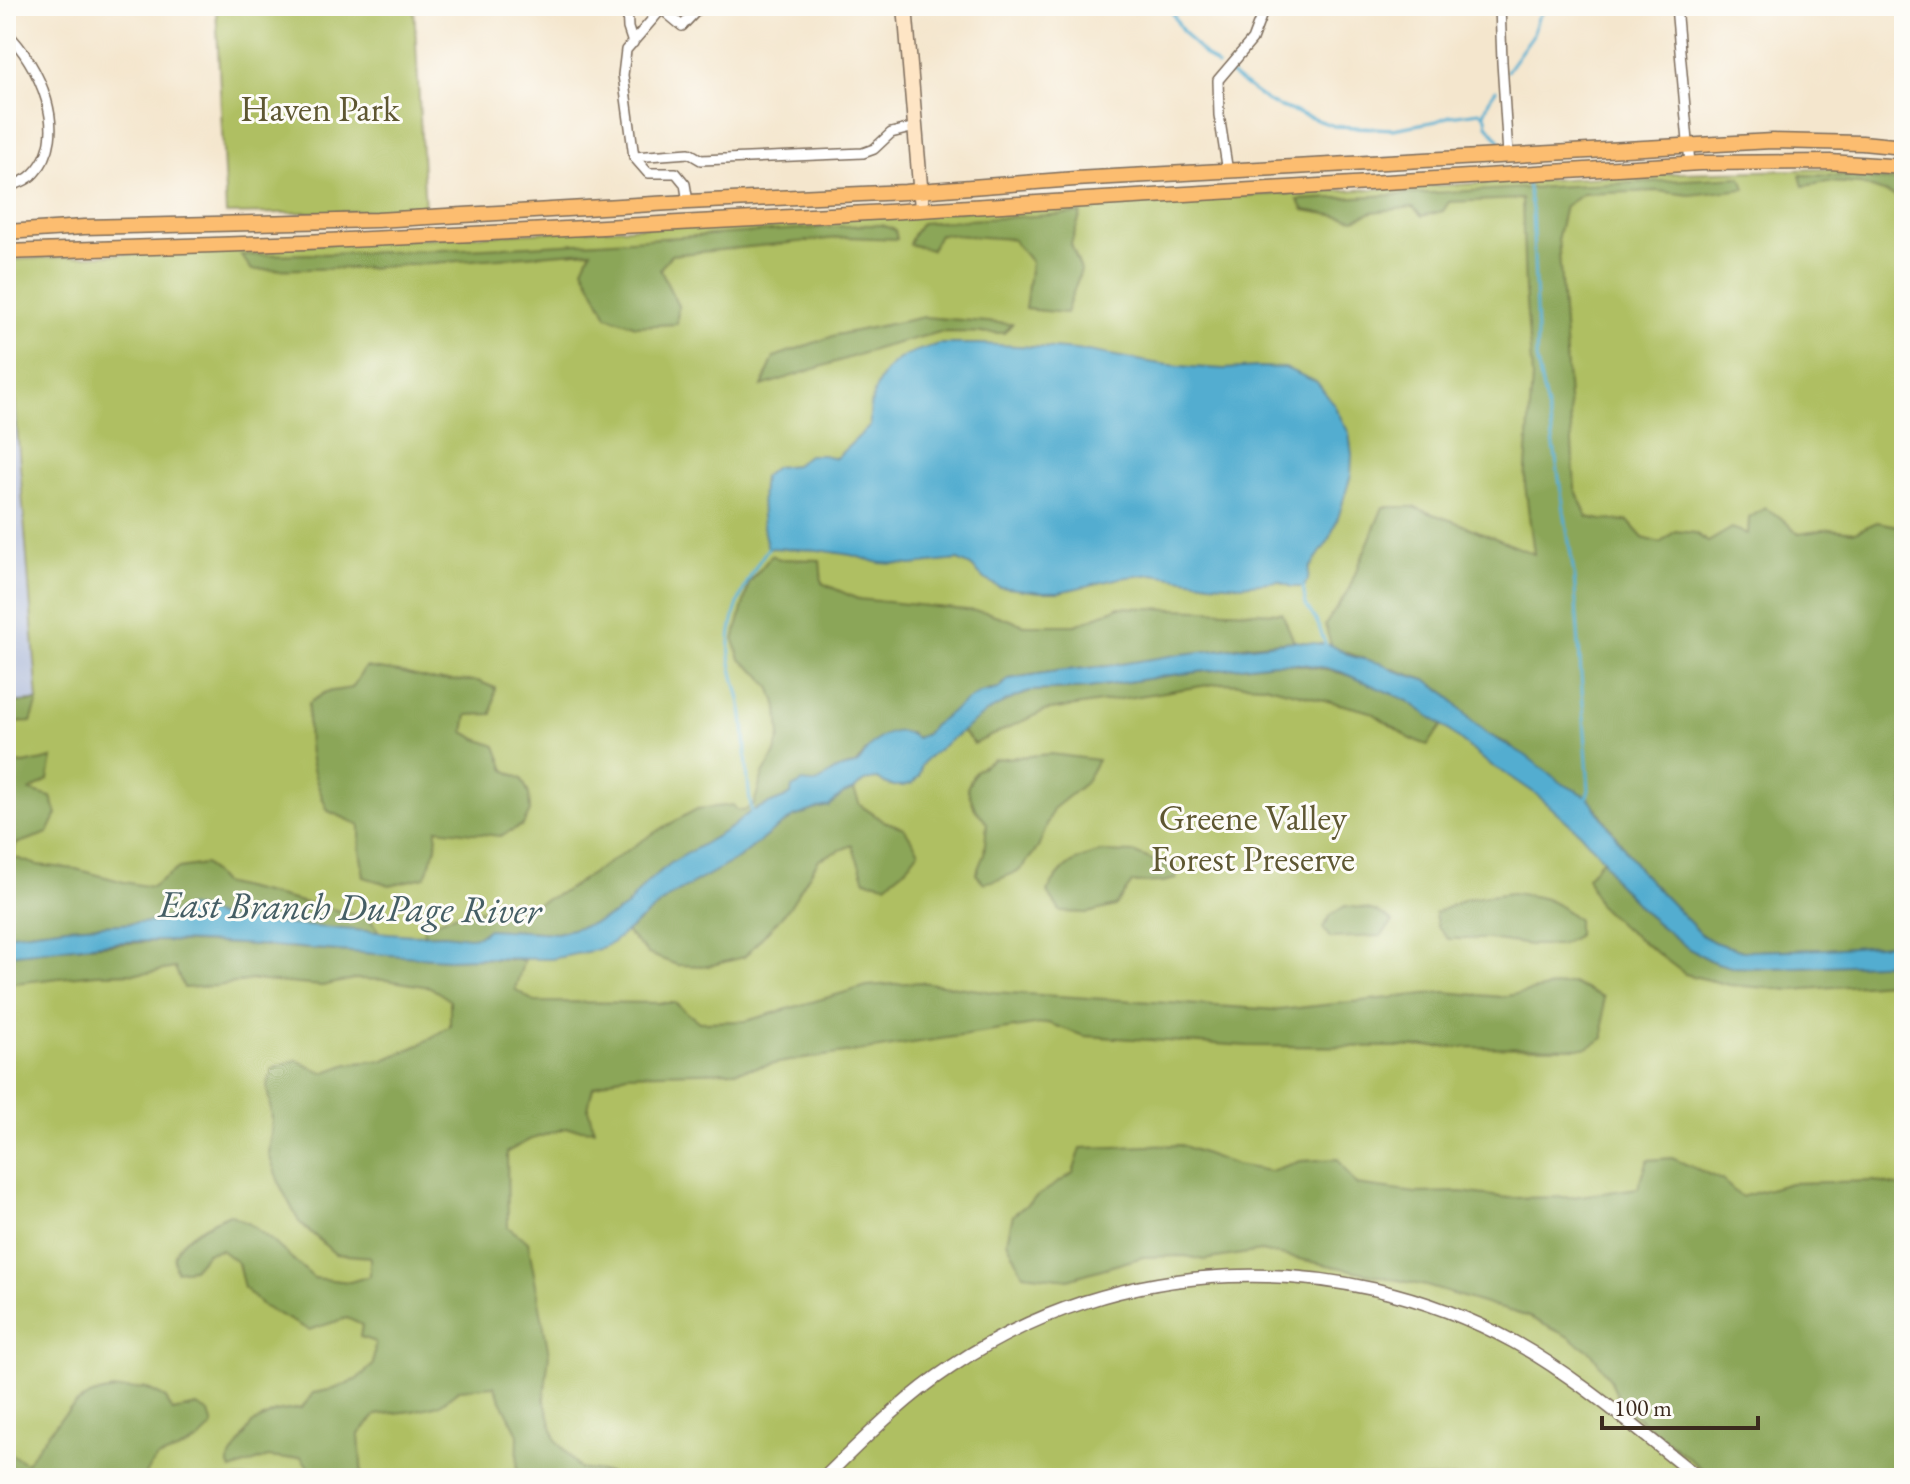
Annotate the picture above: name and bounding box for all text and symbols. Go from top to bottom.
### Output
park label: Haven Park [240,85,401,132]
park label: Greene Valley Forest Preserve [1151,794,1355,882]
water label: East Branch DuPage River [156,879,543,934]
scale bar [1602,1380,1758,1430]
text: 100 m [1614,1392,1672,1423]

